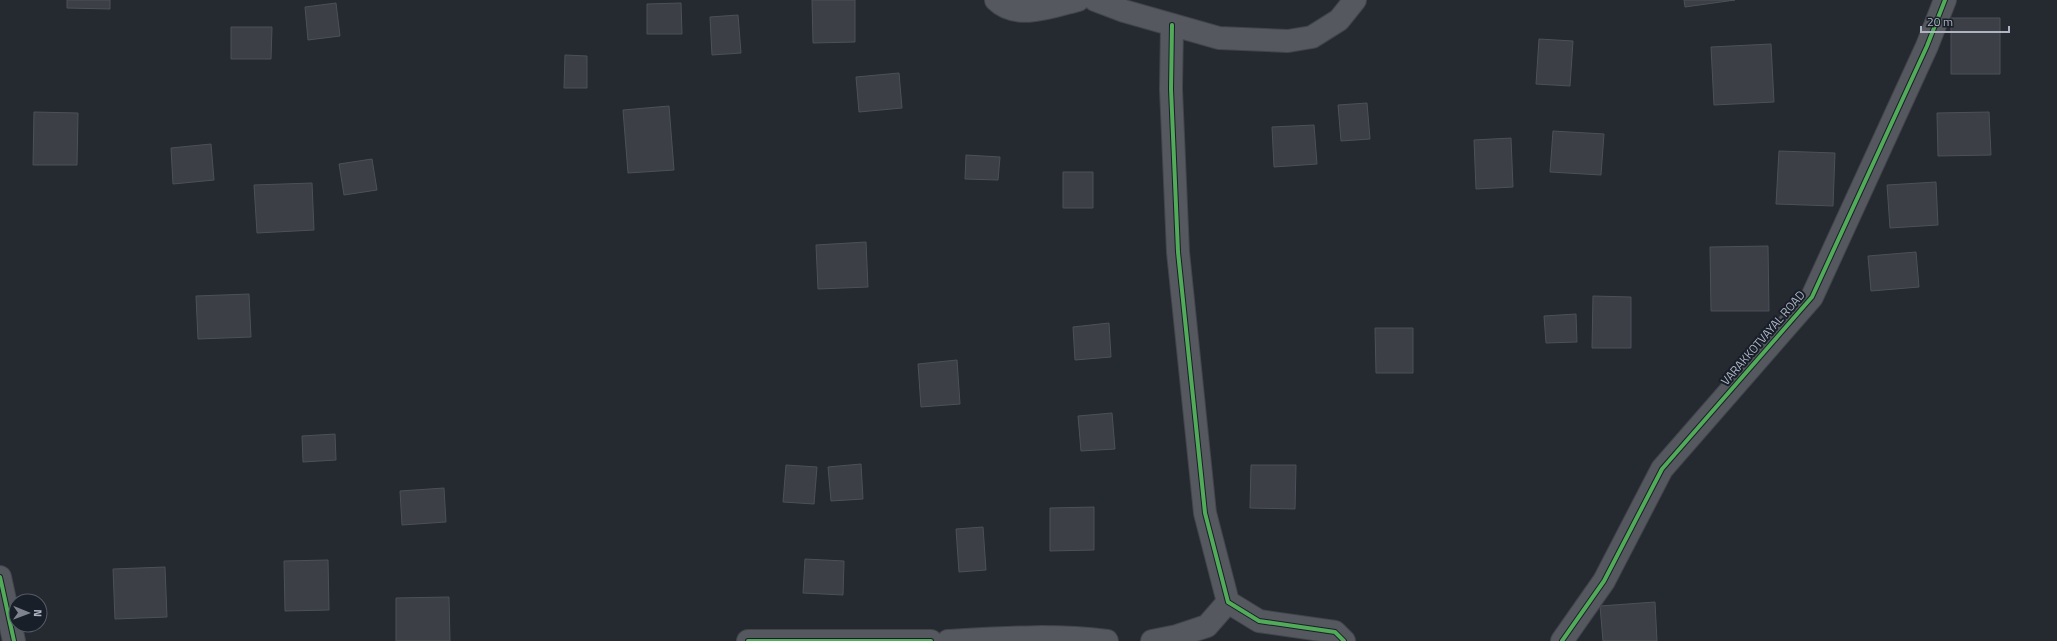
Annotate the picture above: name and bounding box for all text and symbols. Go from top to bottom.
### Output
scale bar [1921,8,2009,34]
text: 20 m [1927,12,1953,31]
street label: VARAKKOTVAYAL ROAD [1716,286,1809,389]
north arrow [8,593,48,633]
text: N [30,609,46,617]

